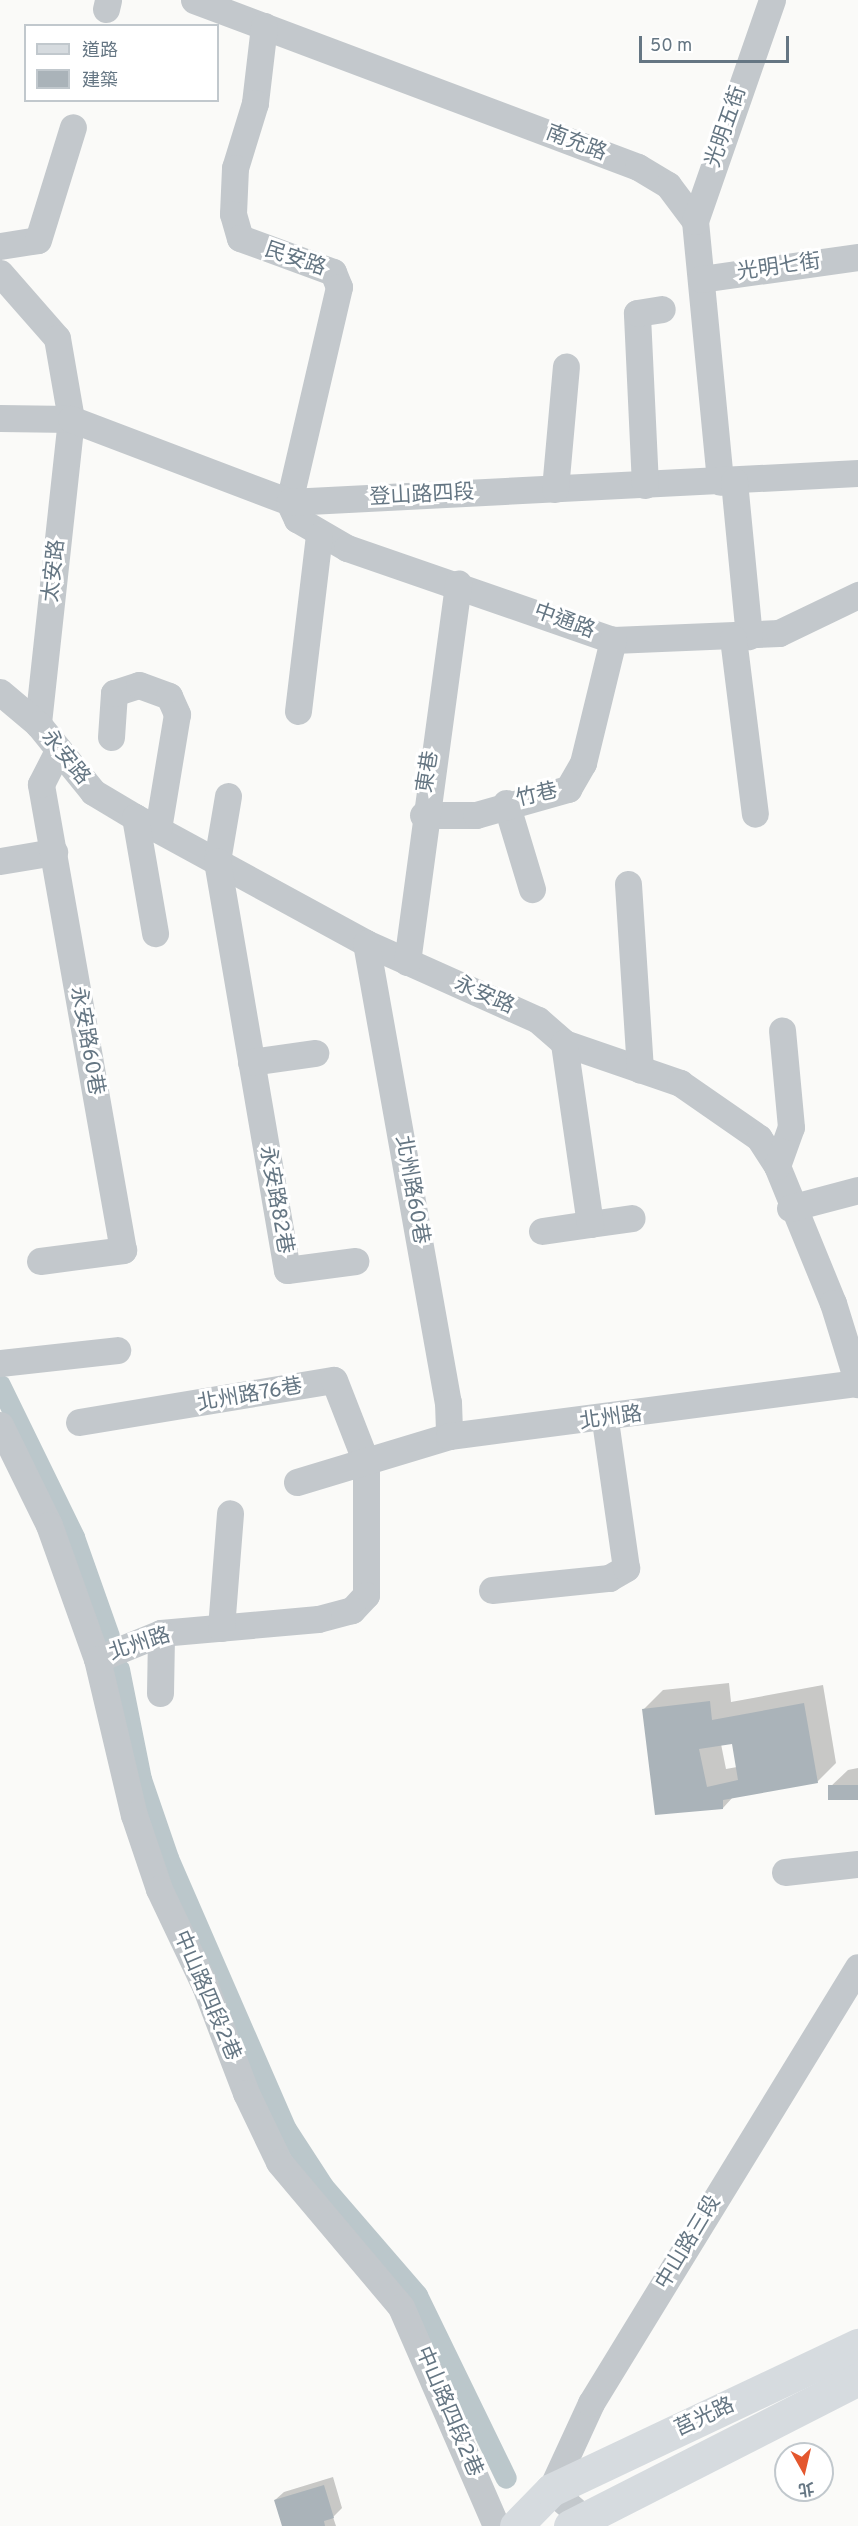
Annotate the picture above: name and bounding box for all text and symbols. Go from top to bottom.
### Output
legend [24,24,219,102]
scale bar [642,24,792,62]
text: 50 m [650,35,692,58]
text: 道路 [82,40,118,63]
text: 建築 [82,70,118,93]
street label: 光明五街 [701,83,753,171]
street label: 南充路 [542,121,610,167]
street label: 民安路 [261,238,329,282]
street label: 光明七街 [736,250,822,286]
street label: 登山路四段 [369,481,475,511]
street label: 太安路 [39,538,71,604]
street label: 中通路 [530,599,598,645]
street label: 永安路 [35,726,95,790]
street label: 東巷 [413,749,445,795]
street label: 竹巷 [514,779,560,813]
street label: 永安路 [450,972,518,1020]
street label: 永安路60巷 [64,985,108,1097]
street label: 北州路60巷 [389,1134,433,1246]
street label: 永安路82巷 [253,1144,297,1256]
street label: 北州路76巷 [195,1374,305,1418]
street label: 北州路 [578,1402,644,1436]
street label: 北州路 [106,1623,174,1667]
street label: 中山路四段2巷 [167,1927,245,2065]
street label: 中山路三段 [651,2192,727,2294]
street label: 中山路四段2巷 [409,2343,487,2481]
street label: 莒光路 [671,2393,739,2443]
north arrow [774,2442,834,2502]
text: 北 [797,2477,816,2499]

